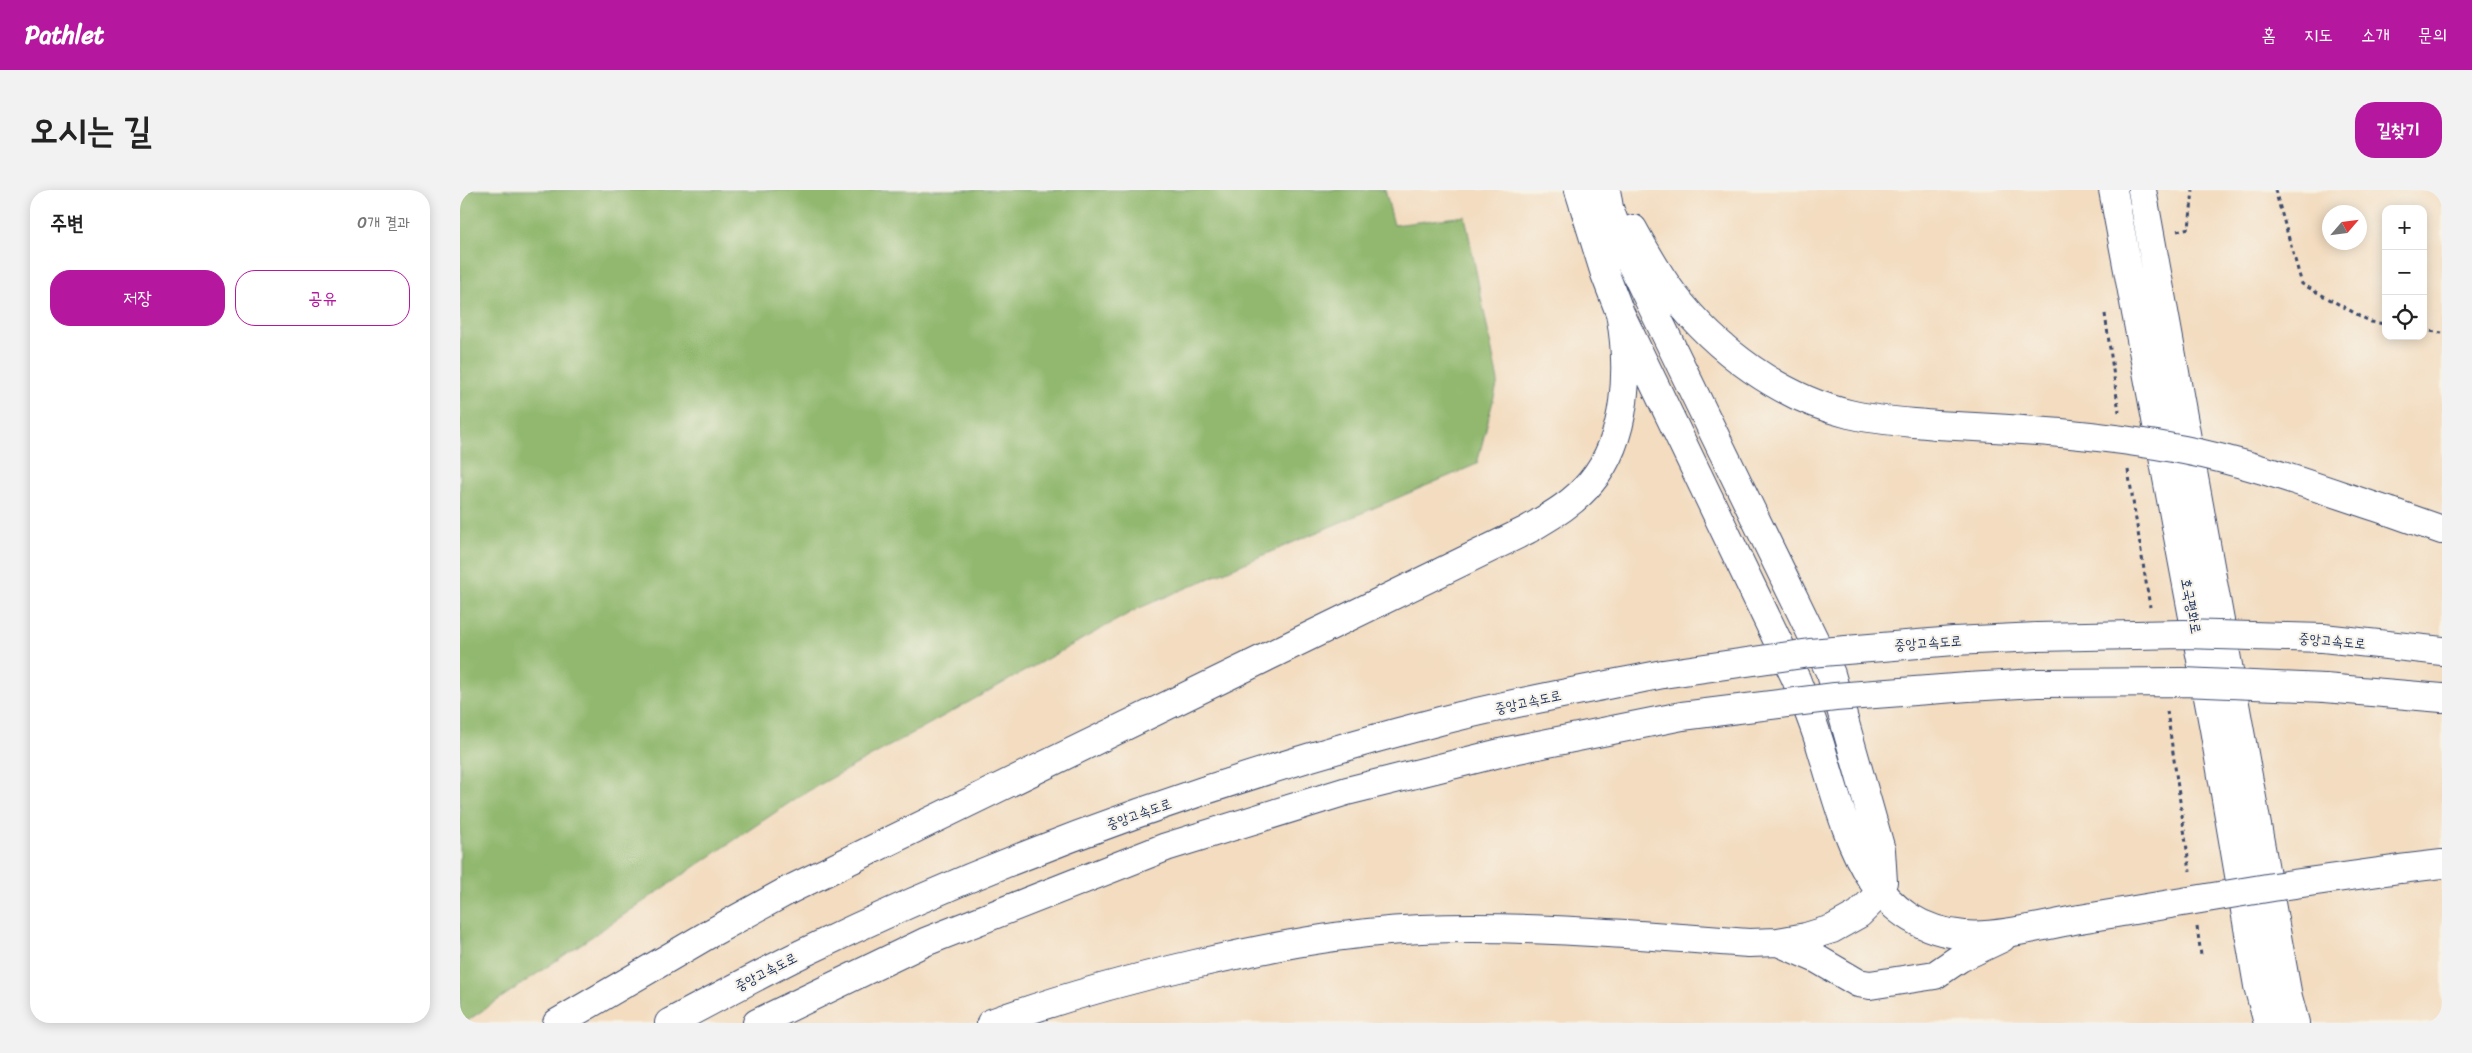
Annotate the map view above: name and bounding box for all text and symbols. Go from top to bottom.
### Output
text: Pathlet [25,14,104,56]
text: 홈 [2262,19,2276,51]
text: 지도 [2304,19,2333,51]
text: 소개 [2361,19,2390,51]
text: 문의 [2418,19,2447,51]
text: 오시는 길 [30,99,152,161]
button: 길찾기 [2355,102,2442,158]
text: 주변 [50,204,84,242]
north arrow [2322,205,2367,250]
map controls [2382,205,2427,340]
button: + [2382,205,2427,250]
text: 0개 결과 [357,208,410,237]
button: − [2382,250,2427,295]
button: 저장 [50,270,225,326]
button: 공유 [235,270,410,326]
button: locate [2382,295,2427,340]
street label: 호국평화로 [2173,576,2209,636]
street label: 중앙고속도로 [2297,626,2367,656]
street label: 중앙고속도로 [1893,628,1963,658]
street label: 중앙고속도로 [1492,683,1564,721]
street label: 중앙고속도로 [1103,791,1175,837]
street label: 중앙고속도로 [730,946,802,998]

